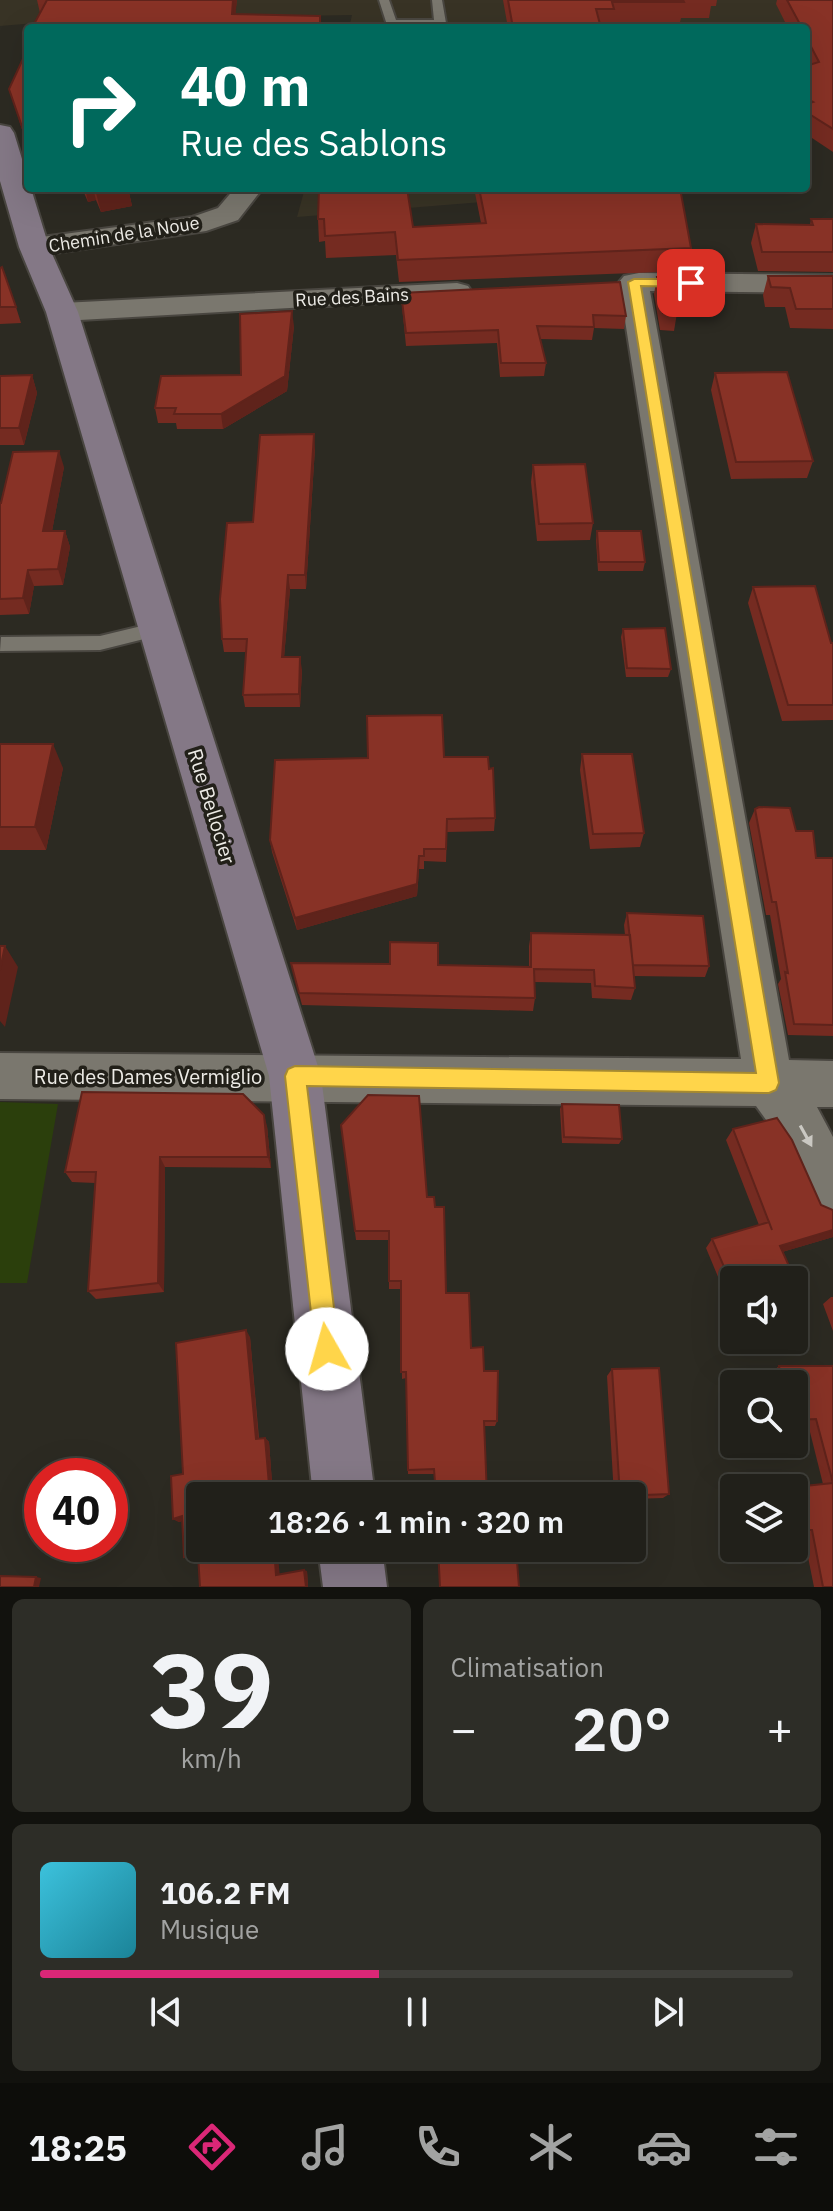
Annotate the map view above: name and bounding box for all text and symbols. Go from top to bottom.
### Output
text: 40 m [180,49,310,121]
icon: right [48,56,152,160]
text: Rue des Sablons [180,119,447,166]
street label: Chemin de la Noue [47,211,201,257]
pin [657,249,725,317]
icon: arrive [669,261,713,305]
street label: Rue des Bains [294,283,410,311]
street label: Rue Bellocier [182,745,242,867]
street label: Rue des Dames Vermiglio [34,1063,262,1090]
one-way arrow [798,1125,812,1147]
map controls [720,1266,808,1562]
button: sound [720,1266,808,1354]
position arrow [285,1307,369,1391]
button: search [720,1370,808,1458]
speed limit sign: 40 [24,1458,128,1562]
button: layers [720,1474,808,1562]
text: 18:26 · 1 min · 320 m [268,1502,564,1541]
text: 39 [149,1621,274,1757]
text: Climatisation [451,1650,604,1684]
text: 20° [572,1689,672,1768]
text: − [451,1700,477,1757]
text: + [767,1700,793,1757]
text: km/h [181,1741,242,1775]
text: 106.2 FM [160,1873,291,1912]
text: Musique [160,1912,259,1946]
icon: previous [144,1990,188,2034]
icon: pause [395,1990,439,2034]
icon: next [646,1990,690,2034]
icon: directions [184,2119,240,2175]
icon: music [297,2119,353,2175]
icon: phone [410,2119,466,2175]
icon: climate [523,2119,579,2175]
icon: car [636,2119,692,2175]
icon: filters [748,2119,804,2175]
text: 18:25 [28,2124,127,2171]

